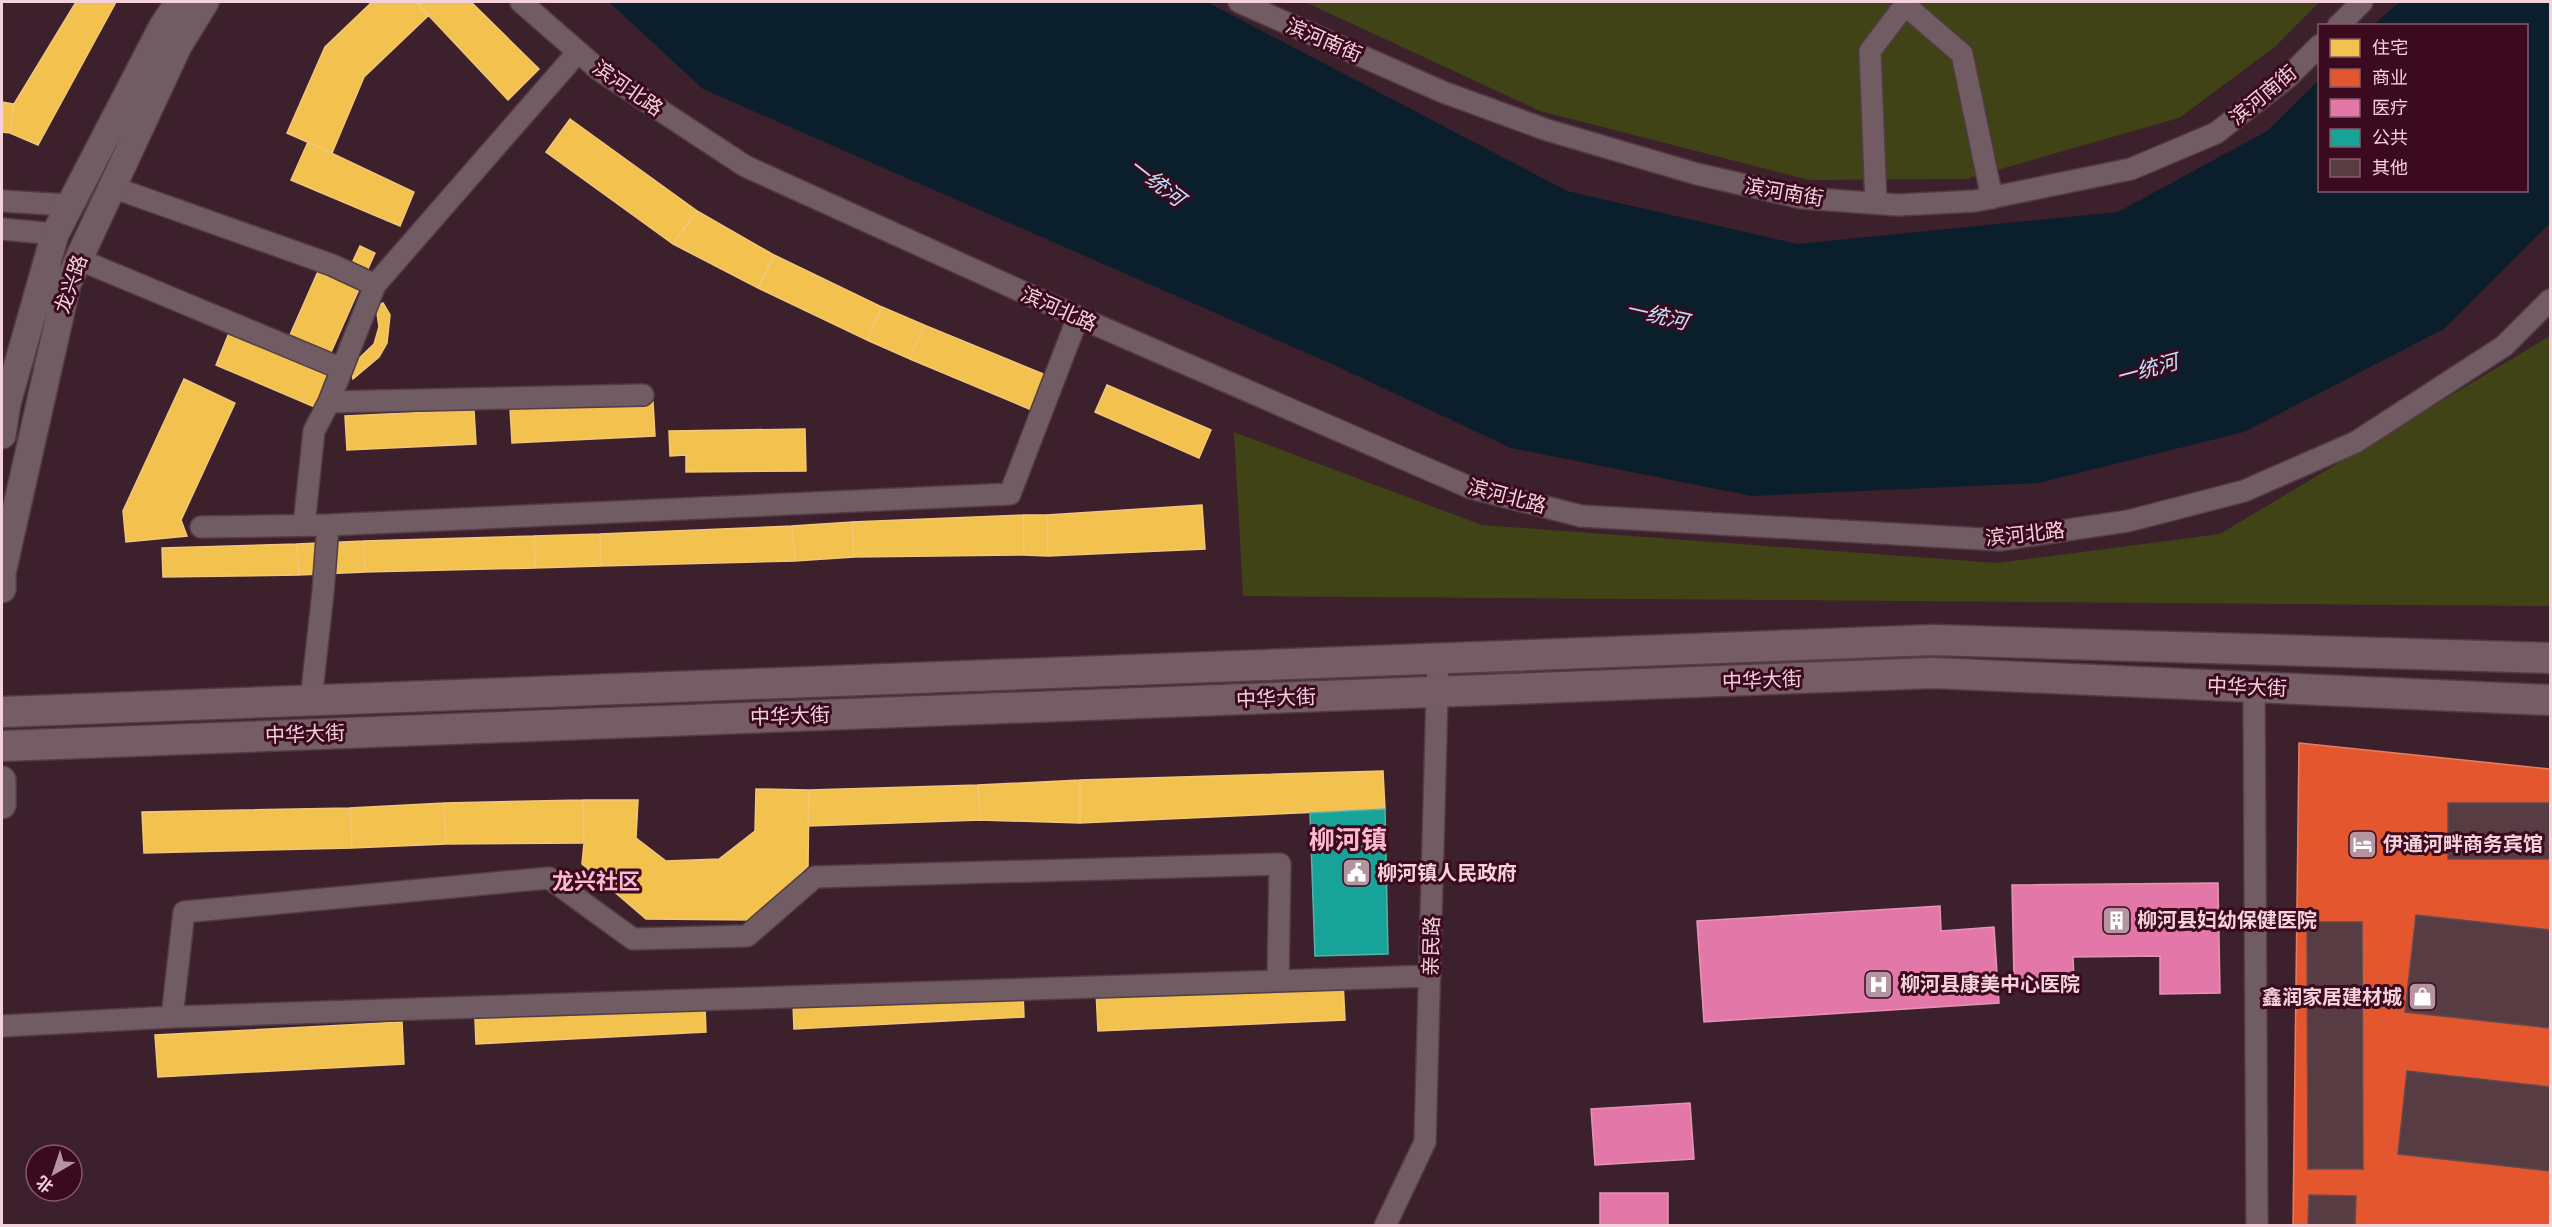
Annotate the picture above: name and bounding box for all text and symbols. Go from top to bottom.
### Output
street label: 滨河南街 [1283,14,1365,66]
legend [2318,24,2528,192]
text: 住宅 [2372,38,2408,58]
street label: 滨河北路 [589,56,667,120]
street label: 滨河南街 [2225,61,2301,129]
text: 商业 [2372,68,2408,88]
text: 医疗 [2372,98,2408,118]
text: 公共 [2372,128,2408,148]
water label: 一统河 [1125,154,1192,213]
text: 其他 [2372,158,2408,178]
street label: 滨河南街 [1743,174,1825,210]
street label: 龙兴路 [51,252,91,316]
street label: 滨河北路 [1018,283,1100,335]
water label: 一统河 [1624,297,1694,334]
water label: 一统河 [2114,349,2184,388]
street label: 滨河北路 [1466,475,1548,517]
street label: 滨河北路 [1984,519,2066,549]
street label: 中华大街 [1722,668,1802,692]
street label: 中华大街 [2207,675,2287,699]
street label: 中华大街 [1236,686,1316,710]
street label: 中华大街 [750,704,830,728]
street label: 中华大街 [265,722,345,746]
district label: 柳河镇 [1309,825,1387,855]
hotel icon: 伊通河畔商务宾馆 [2346,828,2378,860]
place label: 伊通河畔商务宾馆 [2383,833,2543,855]
public building icon: 柳河镇人民政府 [1340,857,1372,889]
place label: 柳河镇人民政府 [1377,862,1517,884]
district label: 龙兴社区 [552,869,640,894]
building icon: 柳河县妇幼保健医院 [2100,904,2132,936]
place label: 柳河县妇幼保健医院 [2137,909,2317,931]
street label: 亲民路 [1419,916,1443,976]
hospital icon: 柳河县康美中心医院 [1863,968,1895,1000]
place label: 柳河县康美中心医院 [1900,973,2080,995]
shop icon: 鑫润家居建材城 [2407,981,2439,1013]
place label: 鑫润家居建材城 [2262,986,2402,1008]
north arrow [24,1143,84,1203]
text: 北 [33,1173,56,1196]

